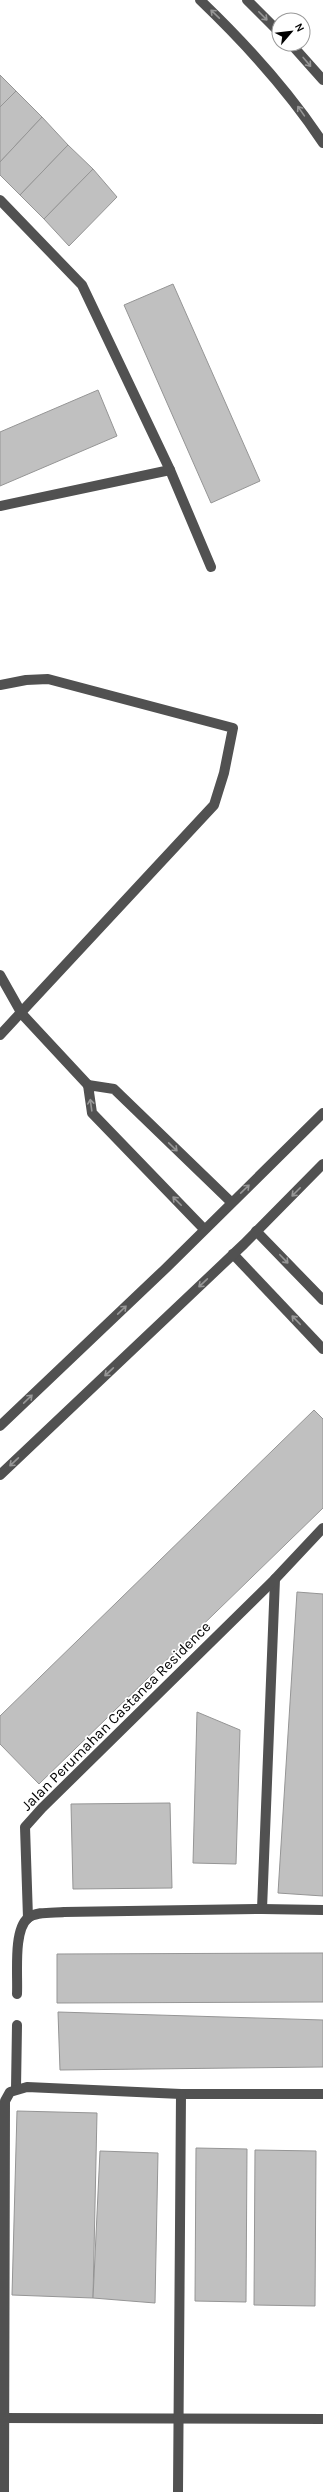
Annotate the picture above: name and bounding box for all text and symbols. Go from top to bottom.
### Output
one-way arrow [210,9,220,19]
one-way arrow [258,11,268,21]
north arrow [271,12,311,52]
text: N [292,21,307,34]
one-way arrow [303,56,312,67]
one-way arrow [297,106,305,117]
one-way arrow [87,1099,95,1112]
one-way arrow [168,1142,178,1152]
one-way arrow [240,1184,250,1194]
one-way arrow [291,1187,301,1197]
one-way arrow [172,1196,182,1206]
one-way arrow [279,1254,289,1264]
one-way arrow [198,1278,208,1287]
one-way arrow [117,1305,127,1315]
one-way arrow [292,1316,301,1326]
one-way arrow [104,1367,114,1376]
one-way arrow [23,1395,33,1404]
one-way arrow [9,1457,19,1466]
street label: Jalan Perumahan Castanea Residence [18,1618,214,1814]

